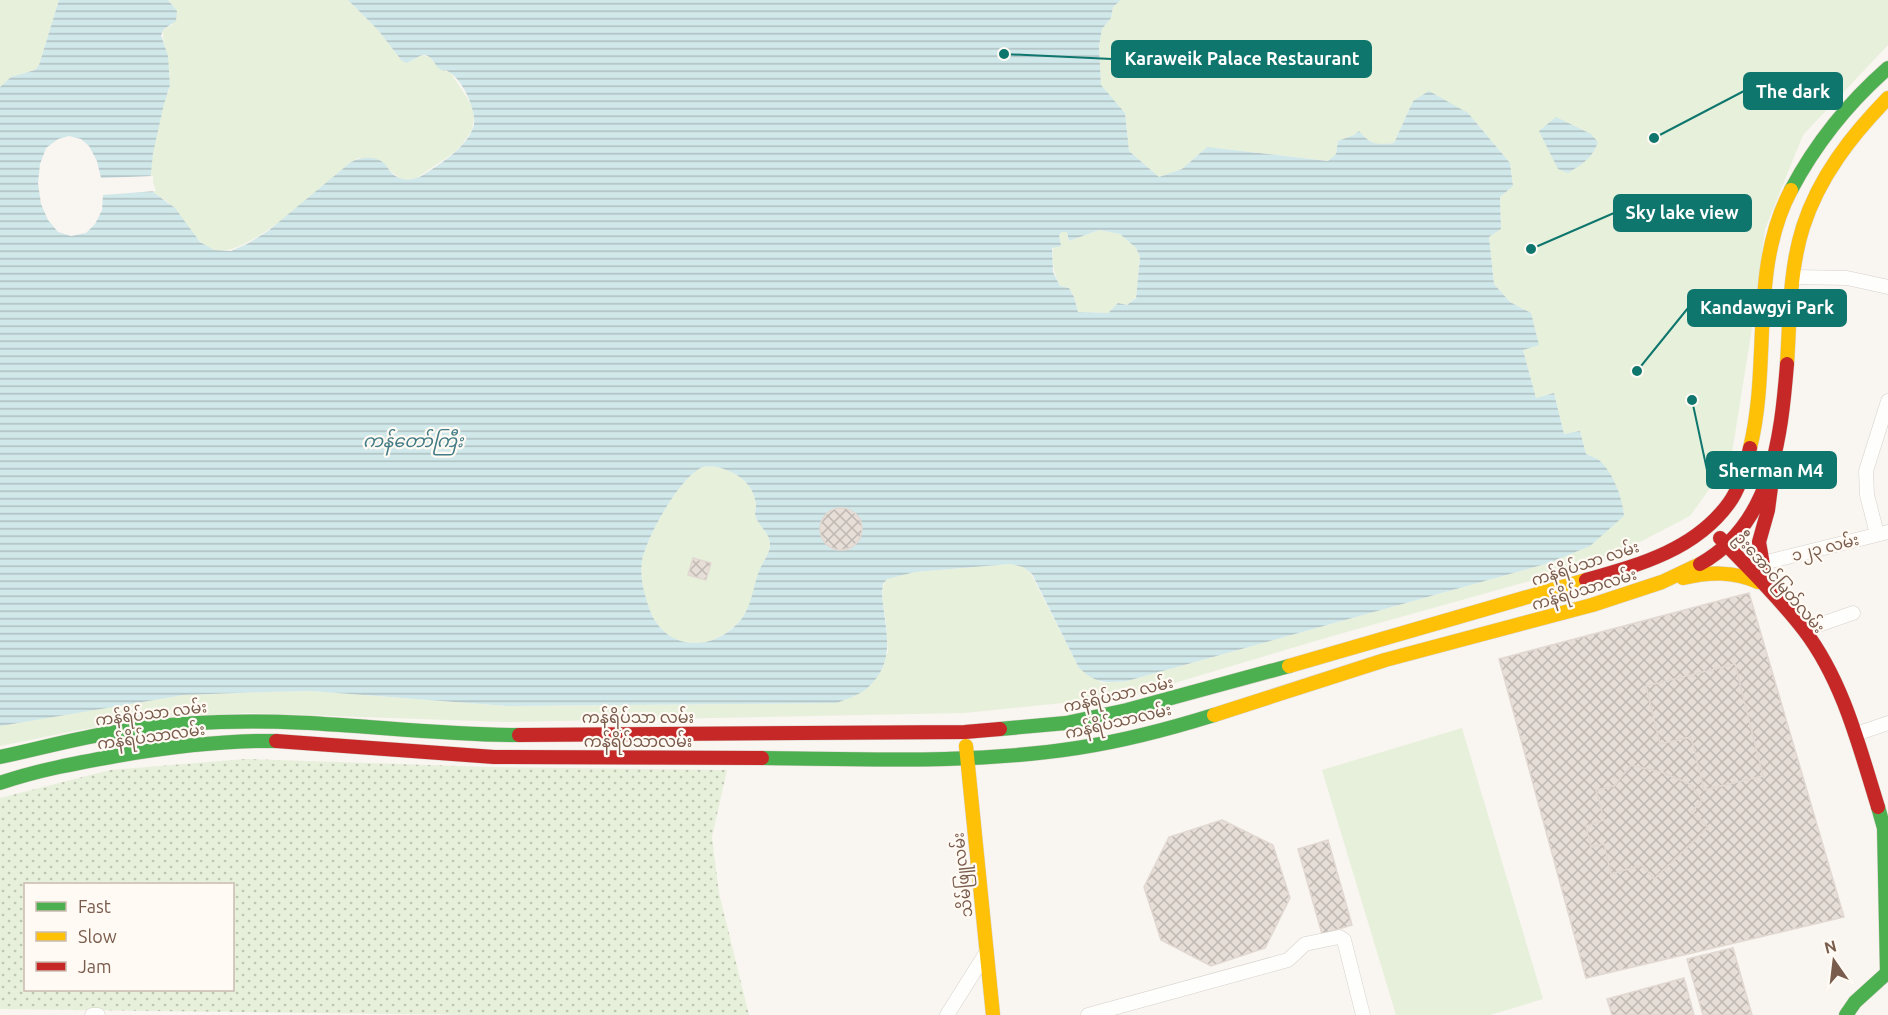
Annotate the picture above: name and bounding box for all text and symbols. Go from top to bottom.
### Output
callout: Karaweik Palace Restaurant [1112,41,1371,77]
text: Karaweik Palace Restaurant [1125,48,1360,68]
callout: The dark [1744,73,1842,109]
text: The dark [1756,81,1830,101]
callout: Sky lake view [1614,195,1751,231]
text: Sky lake view [1625,202,1739,222]
callout: Kandawgyi Park [1688,290,1846,326]
text: Kandawgyi Park [1700,297,1834,317]
water label: ကန်တော်ကြီး [363,428,465,456]
callout: Sherman M4 [1707,452,1836,488]
text: Sherman M4 [1719,460,1823,480]
street label: ဦးအောင်မြတ်လမ်း [1728,527,1830,639]
street label: ၁၂၃ လမ်း [1789,528,1862,569]
street label: ကန်ရိပ်သာ လမ်း [1528,535,1643,594]
street label: ကန်ရိပ်သာလမ်း [1529,563,1640,618]
street label: ကန်ရိပ်သာ လမ်း [1061,671,1176,720]
street label: ကန်ရိပ်သာ လမ်း [94,695,208,734]
street label: ကန်ရိပ်သာလမ်း [1063,698,1174,747]
street label: ကန်ရိပ်သာ လမ်း [582,706,694,731]
street label: ကန်ရိပ်သာလမ်း [96,718,207,757]
street label: ကန်ရိပ်သာလမ်း [584,730,692,755]
street label: သိမ်ဖြူလမ်း [947,831,980,918]
legend [24,883,234,991]
text: Fast [78,896,111,916]
text: Slow [78,926,117,946]
north arrow [1804,931,1864,991]
text: N [1822,936,1838,957]
text: Jam [78,956,112,976]

